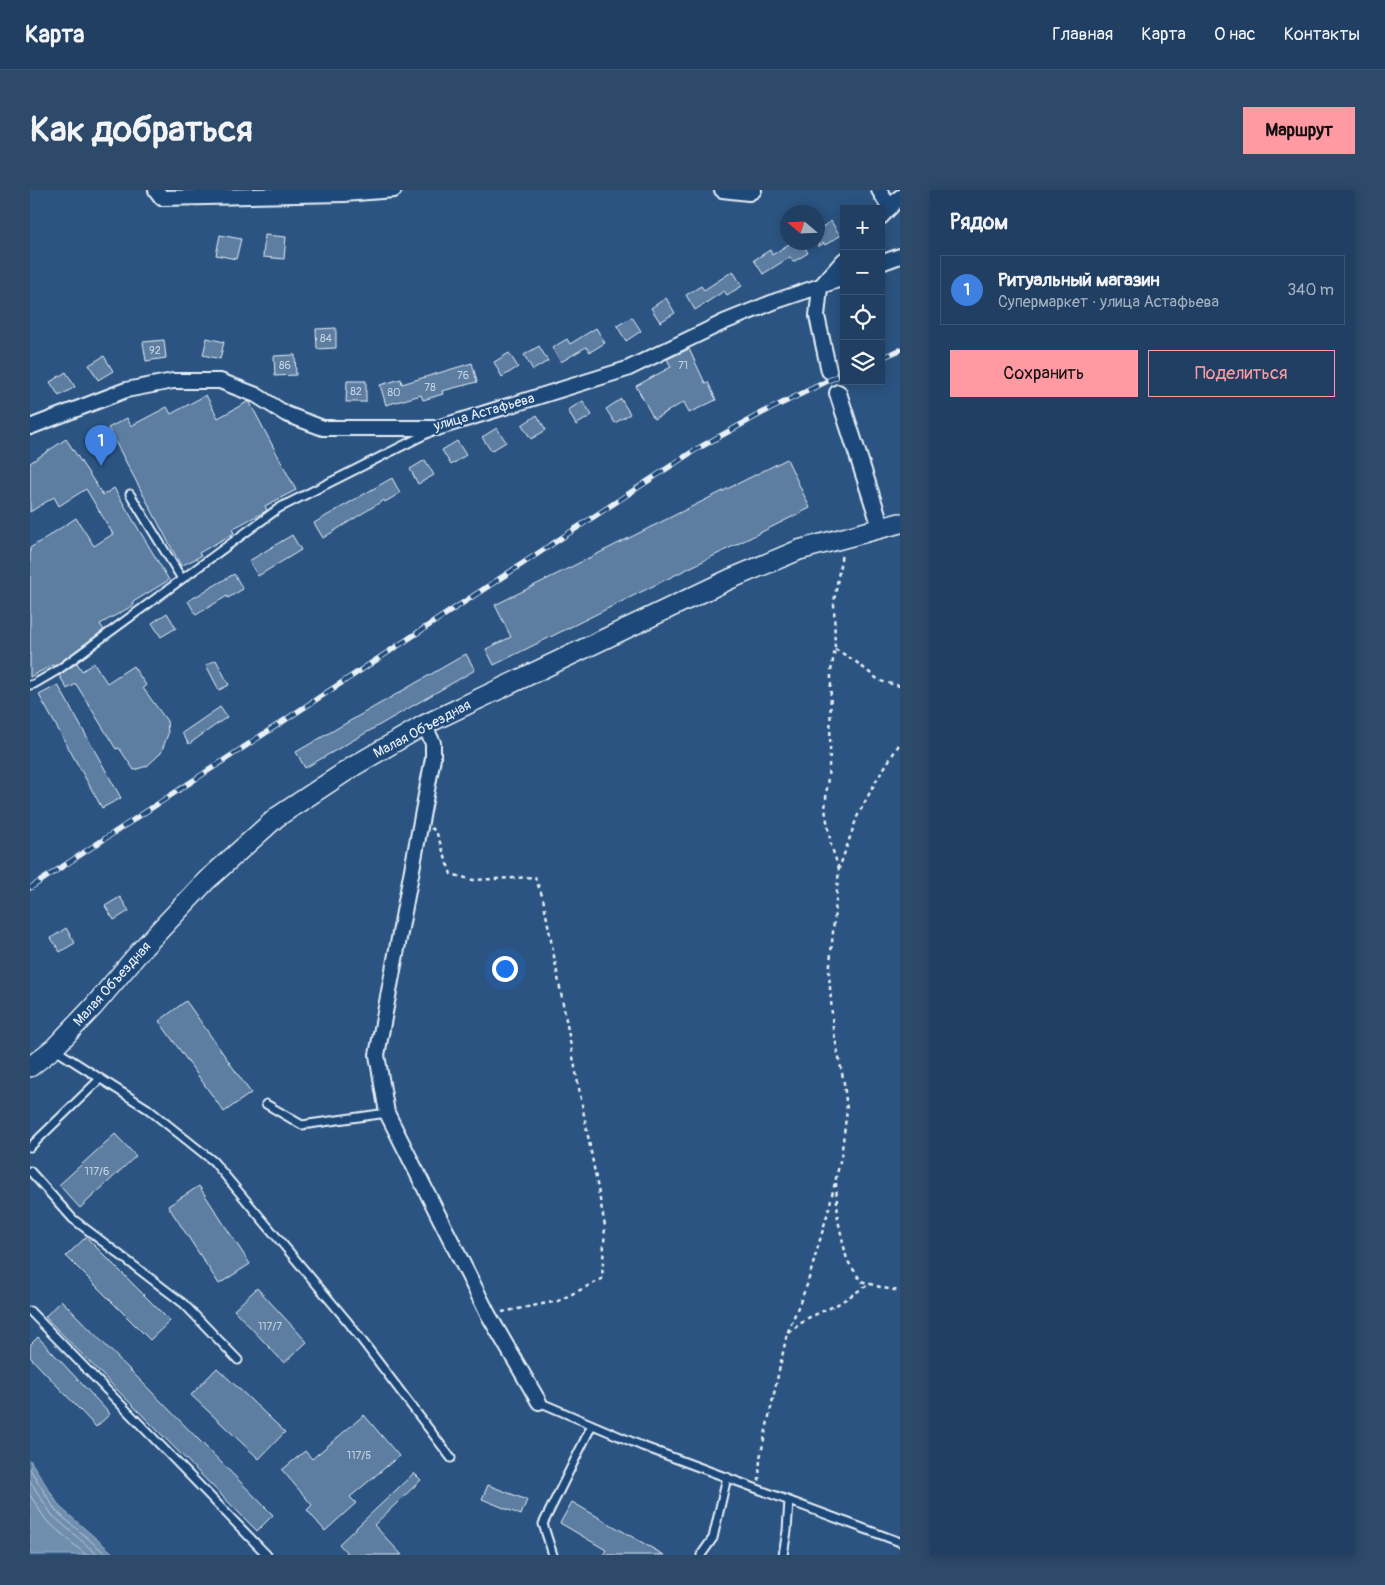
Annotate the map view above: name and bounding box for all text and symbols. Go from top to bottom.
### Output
text: Карта [25,20,84,49]
text: Главная [1052,23,1113,46]
text: Карта [1141,23,1186,46]
text: О нас [1214,23,1256,46]
text: Контакты [1284,23,1360,46]
button: Маршрут [1243,107,1355,154]
text: Как добраться [30,108,253,152]
north arrow [780,205,825,250]
map controls [840,205,885,385]
button: + [840,205,885,250]
text: Рядом [950,209,1008,236]
button: − [840,250,885,295]
text: Ритуальный магазин [998,268,1160,292]
text: 1 [964,280,970,300]
text: 340 m [1287,280,1334,300]
text: Супермаркет · улица Астафьева [998,292,1219,312]
button: locate [840,295,885,340]
house number: 84 [320,332,333,345]
button: layers [840,340,885,385]
house number: 92 [149,344,161,357]
button: Сохранить [950,350,1138,397]
button: Поделиться [1148,350,1335,397]
house number: 86 [279,359,291,372]
house number: 71 [678,359,688,372]
house number: 76 [457,369,469,382]
house number: 78 [424,381,436,394]
house number: 82 [350,385,362,398]
house number: 80 [387,386,401,399]
street label: улица Астафьева [431,390,536,435]
pin: 1 [85,425,117,466]
street label: Малая Объездная [370,696,474,762]
street label: Малая Объездная [70,938,154,1030]
your location [492,956,518,982]
house number: 117/6 [85,1165,109,1178]
house number: 117/7 [258,1320,282,1333]
house number: 117/5 [347,1449,371,1462]

